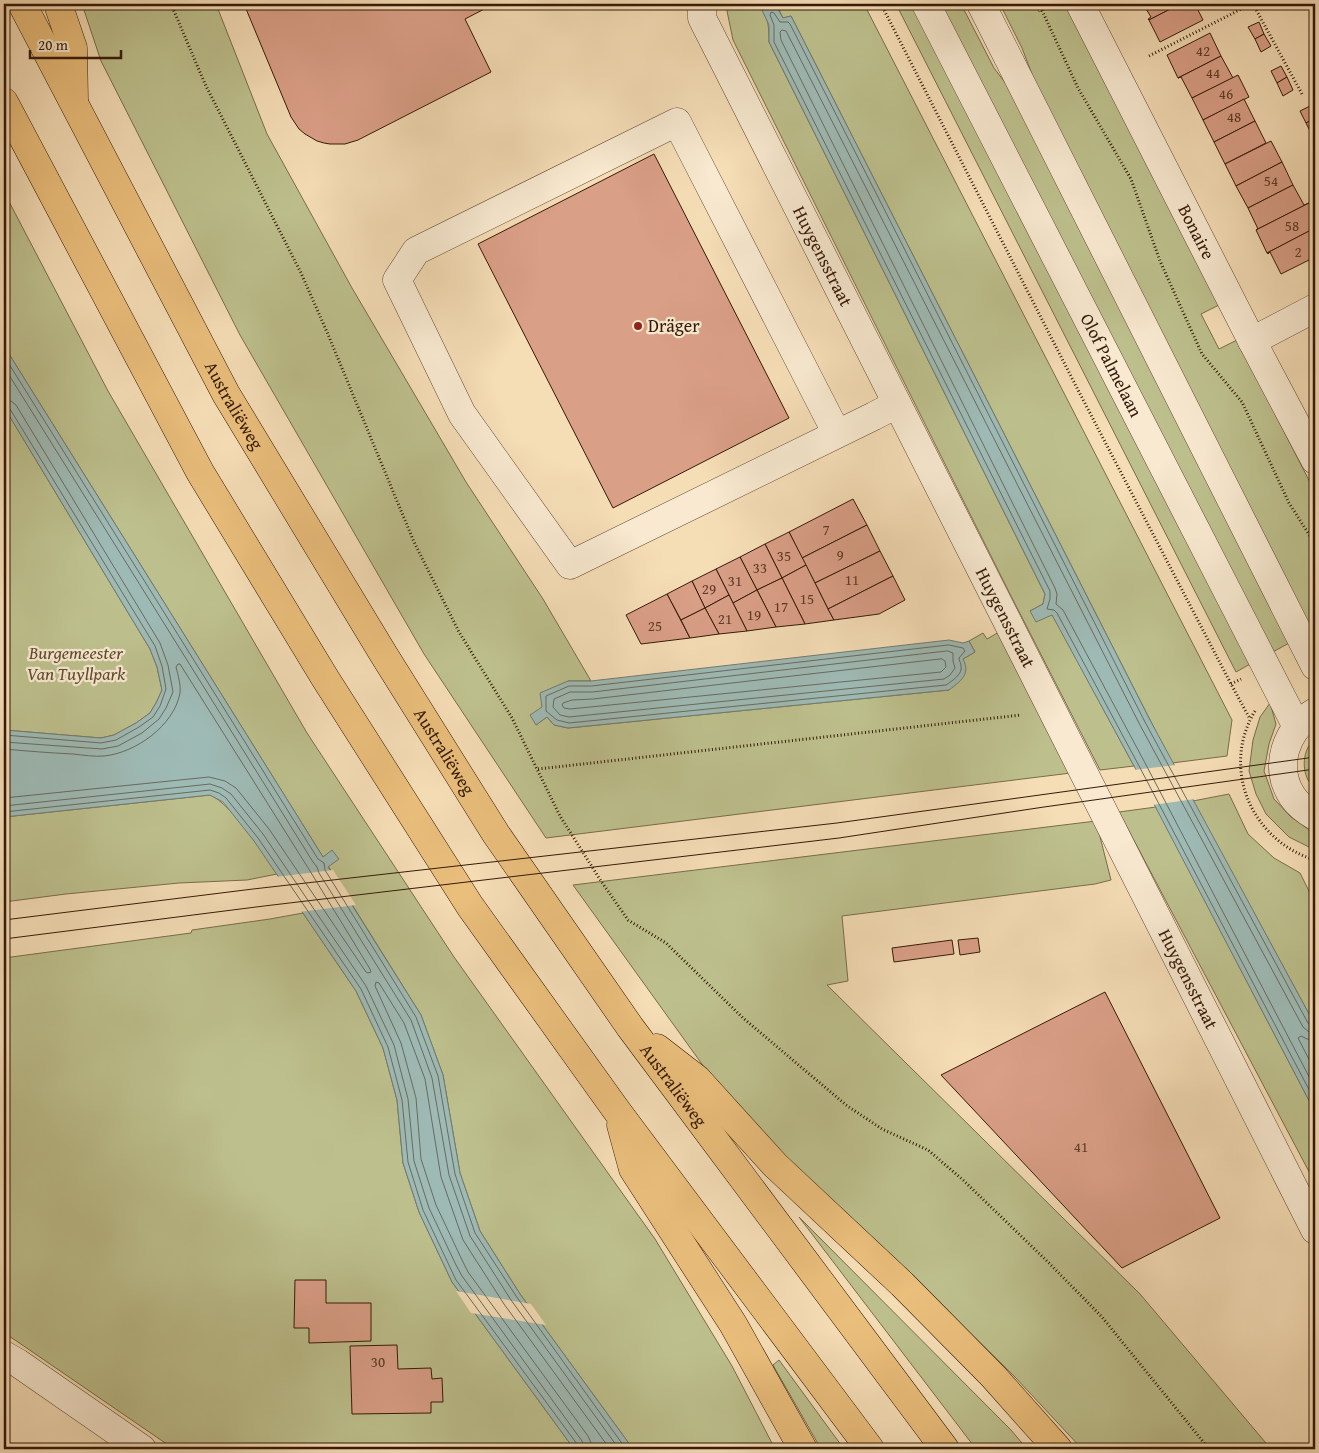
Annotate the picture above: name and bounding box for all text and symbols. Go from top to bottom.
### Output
scale bar [30,28,121,60]
text: 20 m [38,34,69,55]
house number: 42 [1196,40,1210,61]
house number: 44 [1206,62,1220,83]
house number: 46 [1219,83,1233,104]
house number: 48 [1227,106,1241,127]
house number: 54 [1264,170,1278,191]
street label: Bonaire [1171,200,1222,264]
street label: Huygensstraat [786,201,860,312]
house number: 58 [1285,215,1299,236]
house number: 2 [1294,241,1302,262]
street label: Olof Palmelaan [1074,308,1150,422]
place label: Dräger [648,312,700,339]
marker: Dräger [632,320,644,332]
street label: Australiëweg [198,356,271,455]
house number: 7 [822,519,830,540]
house number: 9 [836,544,844,565]
house number: 35 [777,545,791,566]
house number: 33 [753,557,767,578]
street label: Huygensstraat [969,562,1043,673]
house number: 11 [845,569,859,590]
house number: 31 [728,570,742,591]
house number: 29 [702,578,716,599]
house number: 15 [800,588,814,609]
house number: 17 [774,596,788,617]
house number: 19 [747,604,761,625]
house number: 21 [718,608,732,629]
house number: 25 [648,615,662,636]
park label: Burgemeester Van Tuyllpark [27,639,126,687]
street label: Australiëweg [407,702,482,800]
street label: Huygensstraat [1152,924,1226,1034]
street label: Australiëweg [634,1037,714,1132]
house number: 41 [1074,1136,1088,1157]
house number: 30 [371,1351,385,1372]

